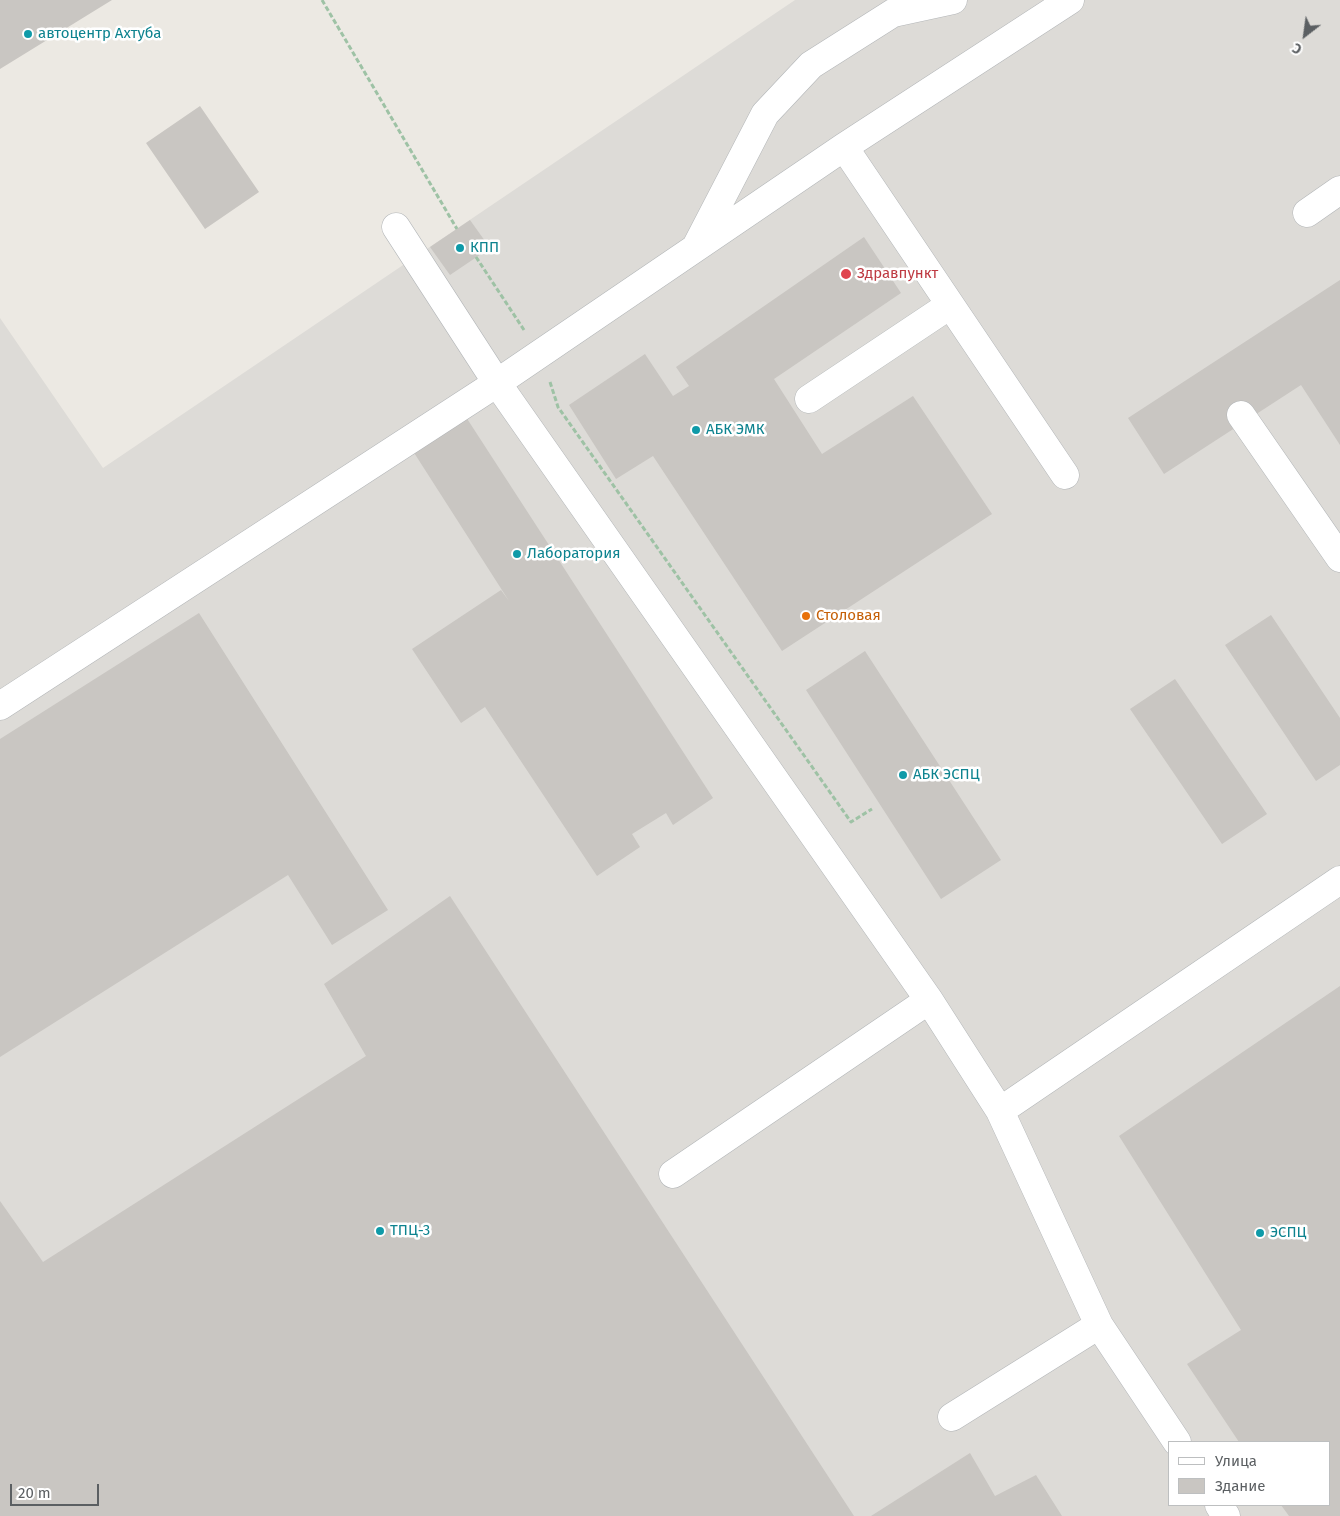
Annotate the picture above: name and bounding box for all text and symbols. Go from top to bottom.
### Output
north arrow [1280,10,1330,60]
place label: автоцентр Ахтуба [38,25,162,43]
marker: автоцентр Ахтуба [22,28,34,40]
text: С [1290,39,1305,58]
place label: КПП [470,239,499,257]
marker: КПП [454,242,466,254]
place label: Здравпункт [857,265,938,283]
marker: Здравпункт [839,267,853,281]
place label: АБК ЭМК [706,421,765,439]
marker: АБК ЭМК [690,424,702,436]
place label: Лаборатория [527,545,620,563]
marker: Лаборатория [511,548,523,560]
place label: Столовая [816,607,881,625]
marker: Столовая [800,610,812,622]
place label: АБК ЭСПЦ [913,766,980,784]
marker: АБК ЭСПЦ [897,769,909,781]
place label: ТПЦ-3 [390,1222,430,1240]
place label: ЭСПЦ [1270,1224,1307,1242]
marker: ТПЦ-3 [374,1225,386,1237]
marker: ЭСПЦ [1254,1227,1266,1239]
legend [1168,1441,1330,1506]
text: Улица [1215,1452,1257,1470]
scale bar [12,1474,101,1506]
text: Здание [1215,1477,1265,1495]
text: 20 m [18,1484,51,1502]

